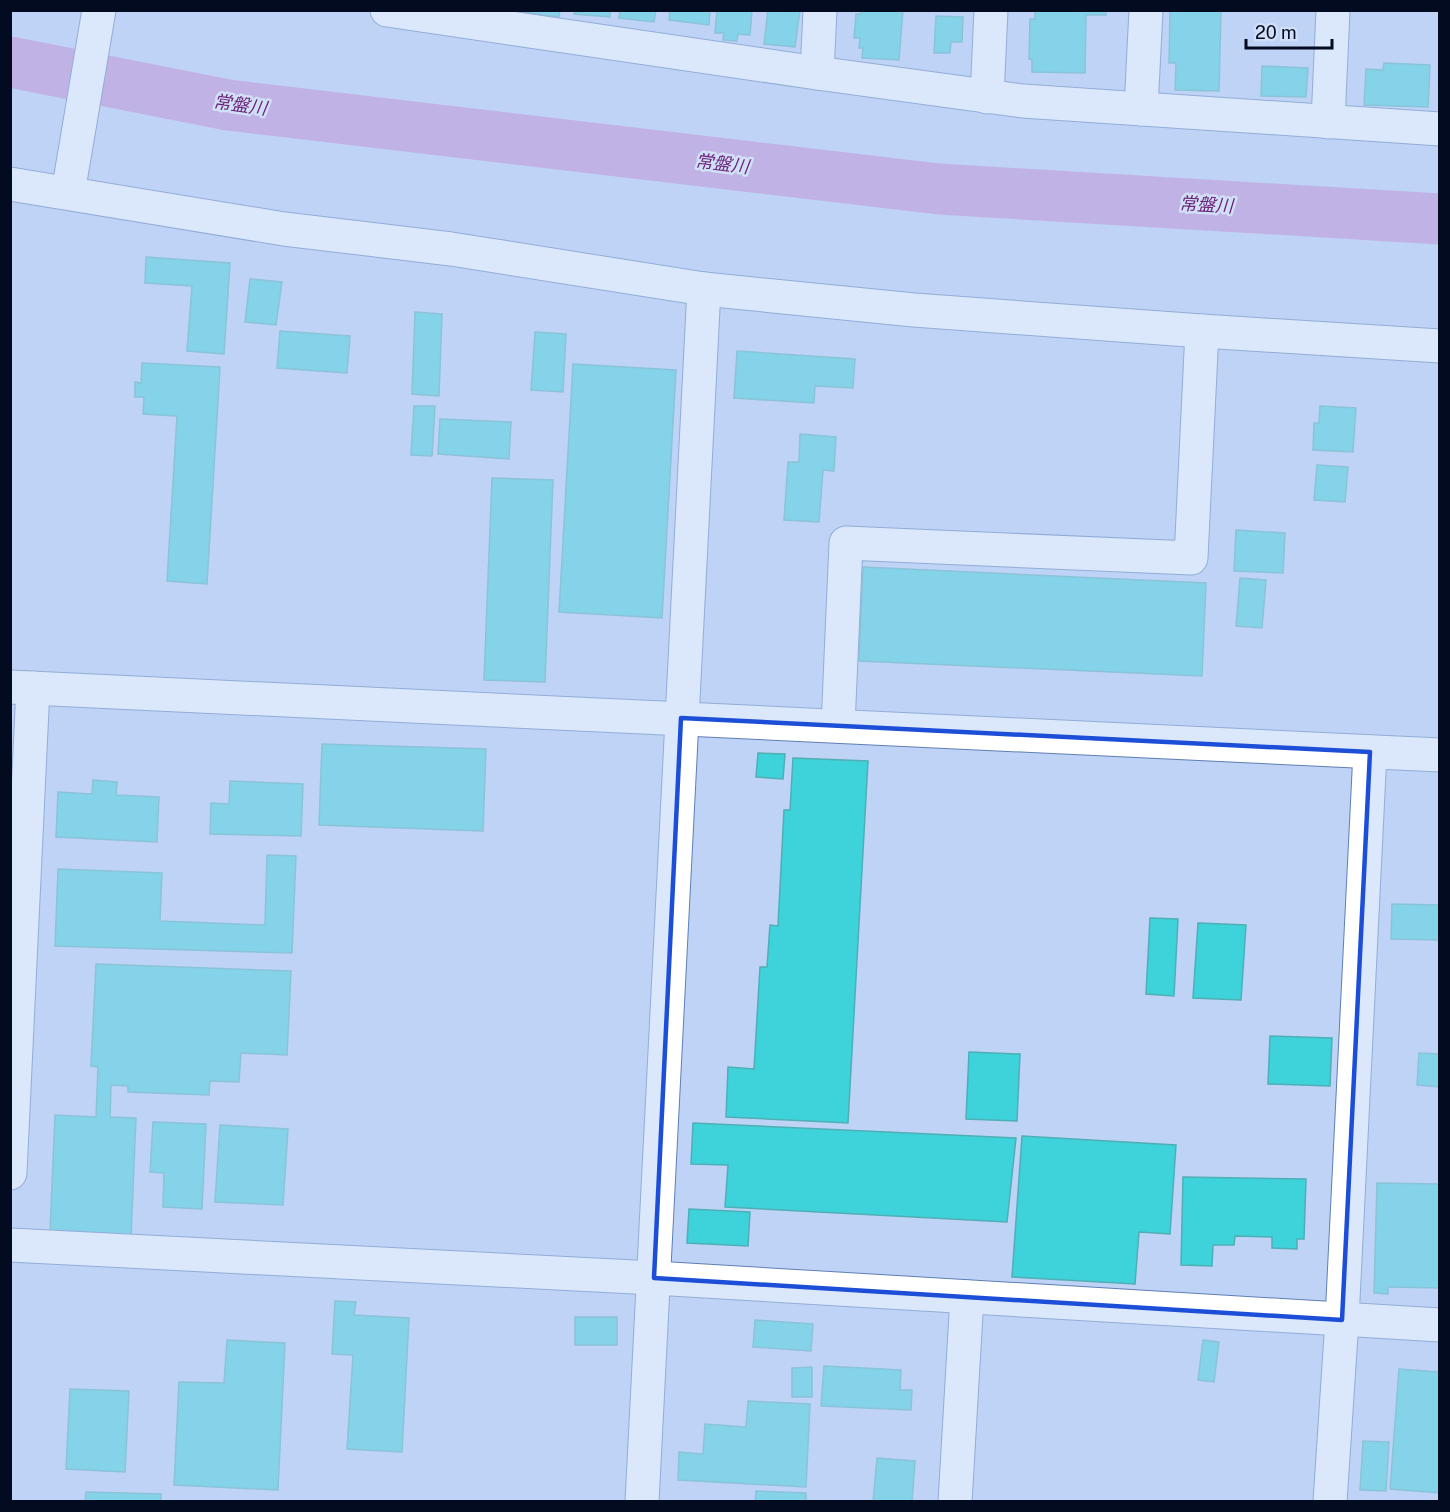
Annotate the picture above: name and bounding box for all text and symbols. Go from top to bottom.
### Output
scale bar [1246,12,1332,50]
text: 20 m [1255,22,1297,43]
water label: 常盤川 [212,90,270,119]
water label: 常盤川 [694,150,752,177]
water label: 常盤川 [1179,193,1236,217]

